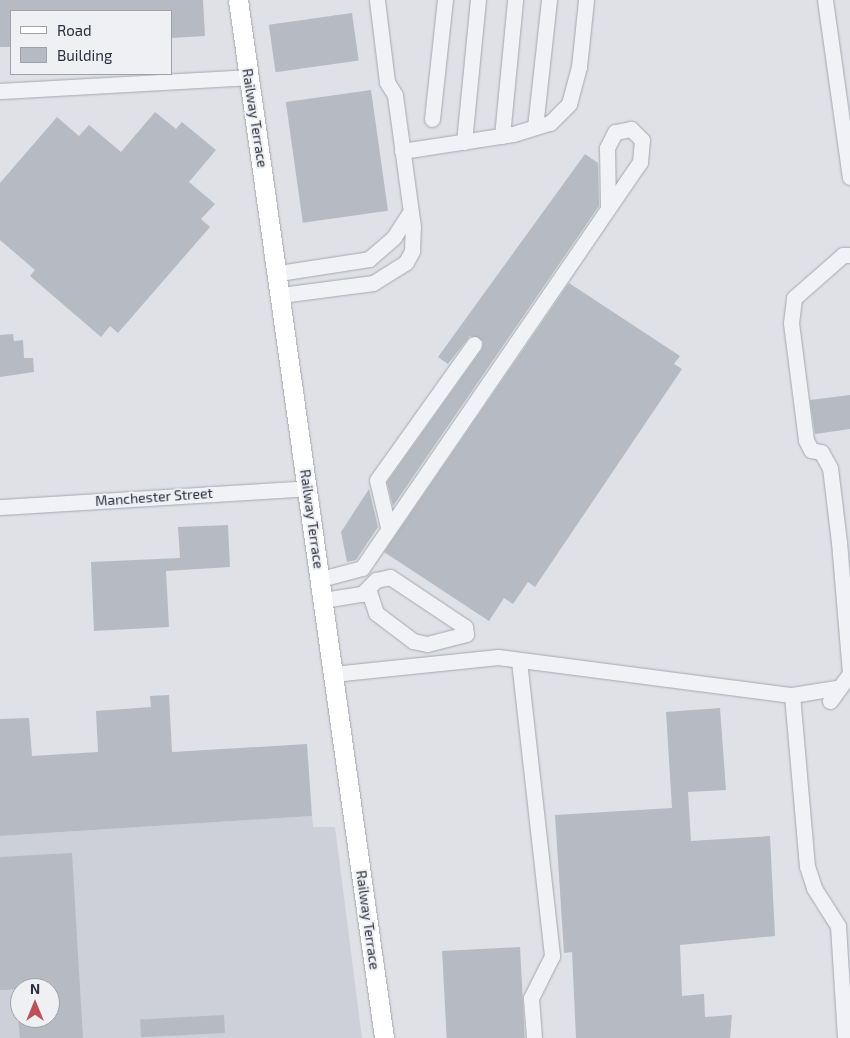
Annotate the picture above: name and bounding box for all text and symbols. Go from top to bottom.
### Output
legend [10,10,172,75]
text: Road [57,21,92,39]
text: Building [57,46,112,64]
street label: Railway Terrace [239,67,271,169]
street label: Railway Terrace [297,468,327,570]
street label: Manchester Street [94,484,214,510]
street label: Railway Terrace [353,869,383,971]
north arrow [10,978,60,1028]
text: N [30,980,40,997]

